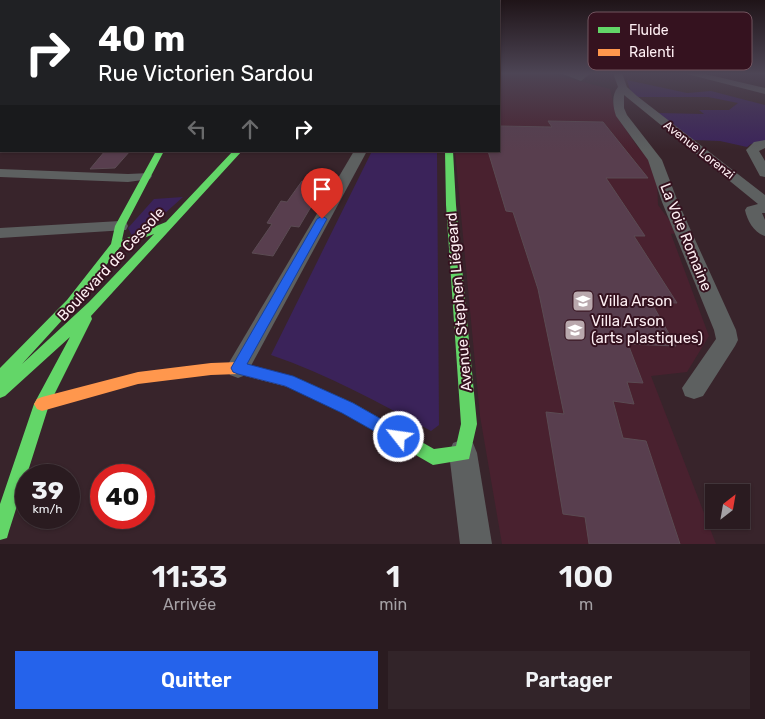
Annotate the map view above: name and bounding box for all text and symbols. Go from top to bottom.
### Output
legend [588,12,752,70]
text: 40 m [98,18,185,60]
icon: right [15,20,80,85]
text: Fluide [629,22,669,39]
text: Ralenti [629,44,674,61]
text: Rue Victorien Sardou [98,60,313,87]
icon: left [183,115,211,143]
icon: ahead [236,115,264,143]
icon: right [289,115,317,143]
street label: Avenue Lorenzi [661,118,737,182]
pin [301,168,343,219]
icon: arrive [308,175,336,203]
street label: La Voie Romaine [656,181,716,293]
street label: Boulevard de Cessole [54,203,168,325]
street label: Avenue Stephen Liégeard [442,212,476,392]
school or university icon: Villa Arson [571,289,595,313]
place label: Villa Arson [599,292,672,310]
place label: Villa Arson (arts plastiques) [591,312,703,347]
school or university icon: Villa Arson (arts plastiques) [563,318,587,342]
position arrow [372,410,424,462]
speed limit sign: 40 [90,464,155,529]
text: 39 [31,476,64,505]
north arrow [705,484,750,529]
map controls [705,484,750,529]
text: km/h [33,502,62,516]
text: 11:33 [152,559,228,595]
text: 1 [386,559,400,595]
text: 100 [559,559,613,595]
text: Arrivée [163,595,216,614]
text: min [379,595,407,614]
text: m [579,595,593,614]
button: Quitter [15,651,378,709]
button: Partager [388,651,750,709]

